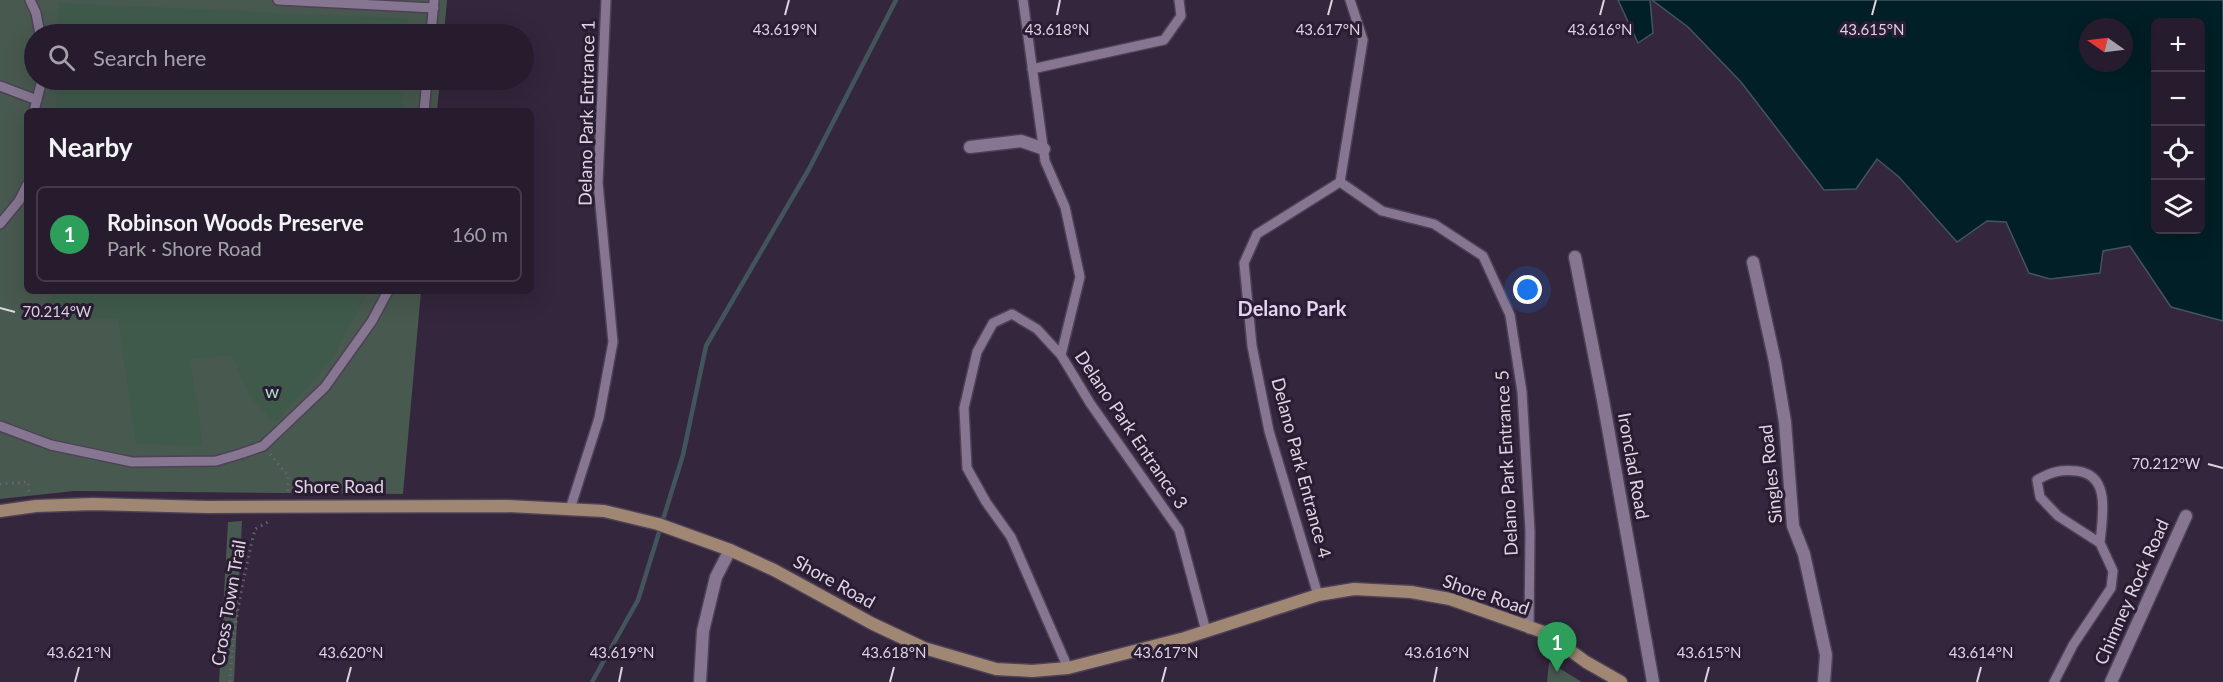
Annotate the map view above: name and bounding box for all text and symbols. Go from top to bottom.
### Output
north arrow [2079,18,2133,72]
map controls [2151,18,2205,234]
button: + [2151,18,2205,72]
street label: Delano Park Entrance 1 [573,20,599,206]
text: 43.619°N [753,20,817,38]
text: 43.618°N [1025,20,1089,38]
text: 43.617°N [1296,20,1360,38]
text: 43.616°N [1568,20,1632,38]
text: 43.615°N [1840,20,1904,38]
search box [24,24,534,90]
icon: search [45,41,78,74]
text: Search here [93,44,206,71]
button: − [2151,72,2205,126]
button: locate [2151,126,2205,180]
text: Nearby [48,131,133,163]
button: layers [2151,180,2205,234]
text: Robinson Woods Preserve [107,209,364,236]
text: 1 [64,222,75,246]
text: 160 m [452,222,508,246]
text: Park · Shore Road [107,236,262,260]
your location [1513,275,1542,304]
district label: Delano Park [1238,296,1347,320]
text: 70.214°W [23,302,92,320]
street label: Delano Park Entrance 3 [1071,346,1193,513]
street label: Delano Park Entrance 5 [1490,370,1522,556]
street label: Delano Park Entrance 4 [1267,375,1337,560]
park label: w [265,380,279,402]
street label: Ironclad Road [1614,411,1654,521]
street label: Singles Road [1754,423,1786,525]
text: 70.212°W [2132,454,2201,472]
street label: Shore Road [294,475,384,497]
street label: Chimney Rock Road [2089,515,2173,668]
street label: Cross Town Trail [206,538,250,667]
street label: Shore Road [790,550,879,613]
street label: Shore Road [1440,569,1532,619]
pin: 1 [1538,622,1576,672]
text: 43.621°N [47,643,111,661]
text: 43.620°N [319,643,383,661]
text: 43.619°N [590,643,654,661]
text: 43.618°N [862,643,926,661]
text: 43.617°N [1134,643,1198,661]
text: 43.616°N [1405,643,1469,661]
text: 43.615°N [1677,643,1741,661]
text: 43.614°N [1949,643,2013,661]

